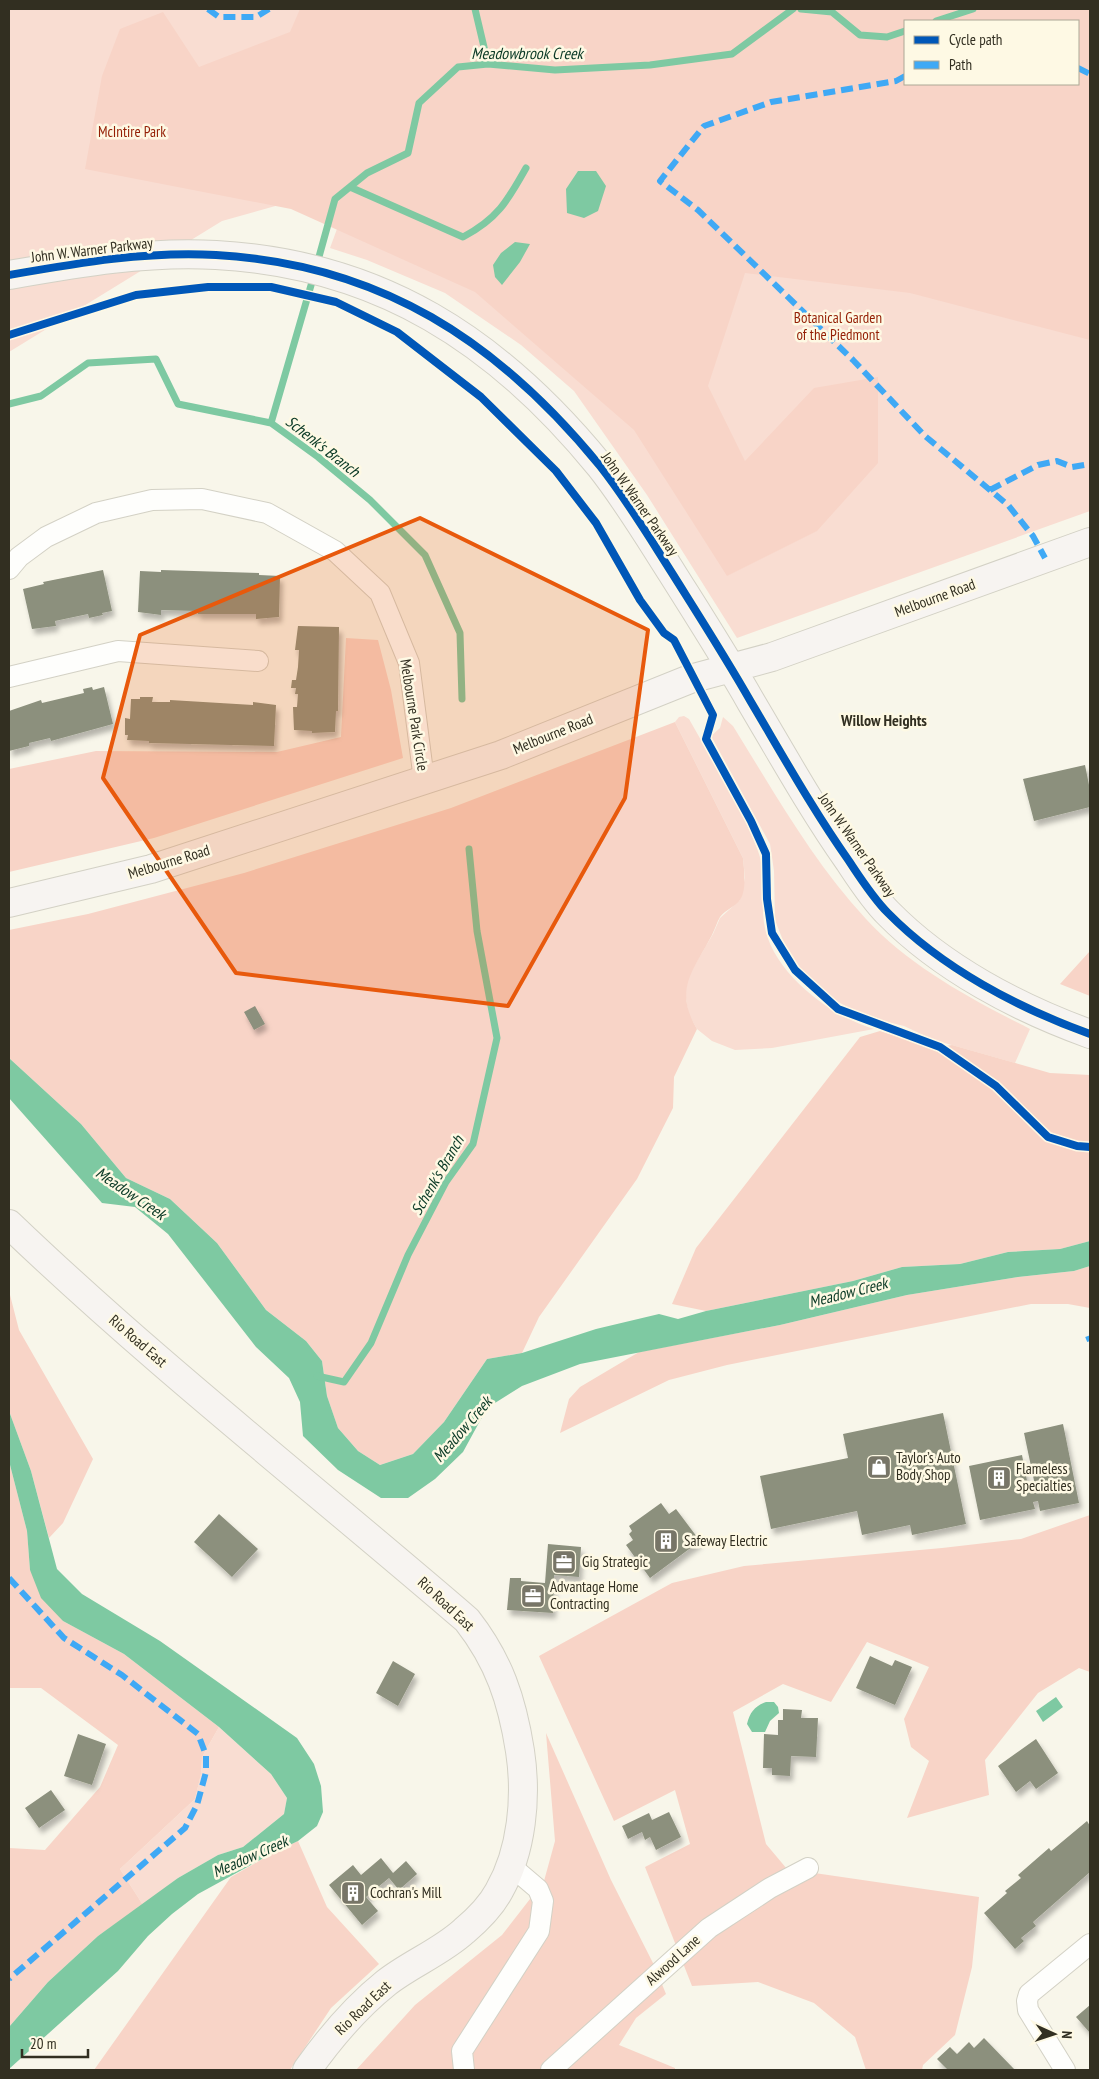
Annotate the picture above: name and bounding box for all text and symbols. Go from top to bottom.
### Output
legend [904,20,1079,85]
text: Cycle path [949,30,1002,49]
water label: Meadowbrook Creek [471,43,585,63]
text: Path [949,55,972,74]
park label: McIntire Park [98,122,166,141]
street label: John W. Warner Parkway [29,233,154,267]
park label: Botanical Garden of the Piedmont [794,308,882,344]
water label: Schenk's Branch [282,411,365,482]
street label: John W. Warner Parkway [597,447,684,560]
street label: Melbourne Road [892,574,978,621]
street label: Melbourne Park Circle [396,658,433,772]
street label: Melbourne Road [510,709,596,758]
district label: Willow Heights [840,710,927,730]
street label: John W. Warner Parkway [814,788,901,901]
street label: Melbourne Road [126,840,212,883]
water label: Schenk's Branch [406,1131,468,1218]
water label: Meadow Creek [92,1162,171,1225]
water label: Meadow Creek [807,1272,891,1311]
street label: Rio Road East [105,1310,171,1371]
water label: Meadow Creek [428,1391,497,1466]
place label: Taylor’s Auto Body Shop [896,1448,961,1484]
shop icon: Taylor’s Auto Body Shop [866,1454,892,1480]
place label: Flameless Specialties [1016,1459,1072,1495]
building icon: Flameless Specialties [986,1465,1012,1491]
building icon: Safeway Electric [653,1528,679,1554]
place label: Safeway Electric [684,1531,768,1550]
office icon: Gig Strategic [551,1549,577,1575]
place label: Gig Strategic [582,1552,649,1571]
street label: Rio Road East [414,1573,479,1635]
place label: Advantage Home Contracting [550,1577,638,1613]
office icon: Advantage Home Contracting [520,1583,546,1609]
water label: Meadow Creek [209,1830,292,1881]
building icon: Cochran's Mill [340,1880,366,1906]
place label: Cochran's Mill [370,1883,442,1902]
street label: Alwood Lane [642,1930,704,1989]
street label: Rio Road East [331,1976,395,2039]
north arrow [1029,2009,1079,2059]
scale bar [22,2026,89,2058]
text: N [1058,2030,1076,2039]
text: 20 m [30,2034,56,2053]

